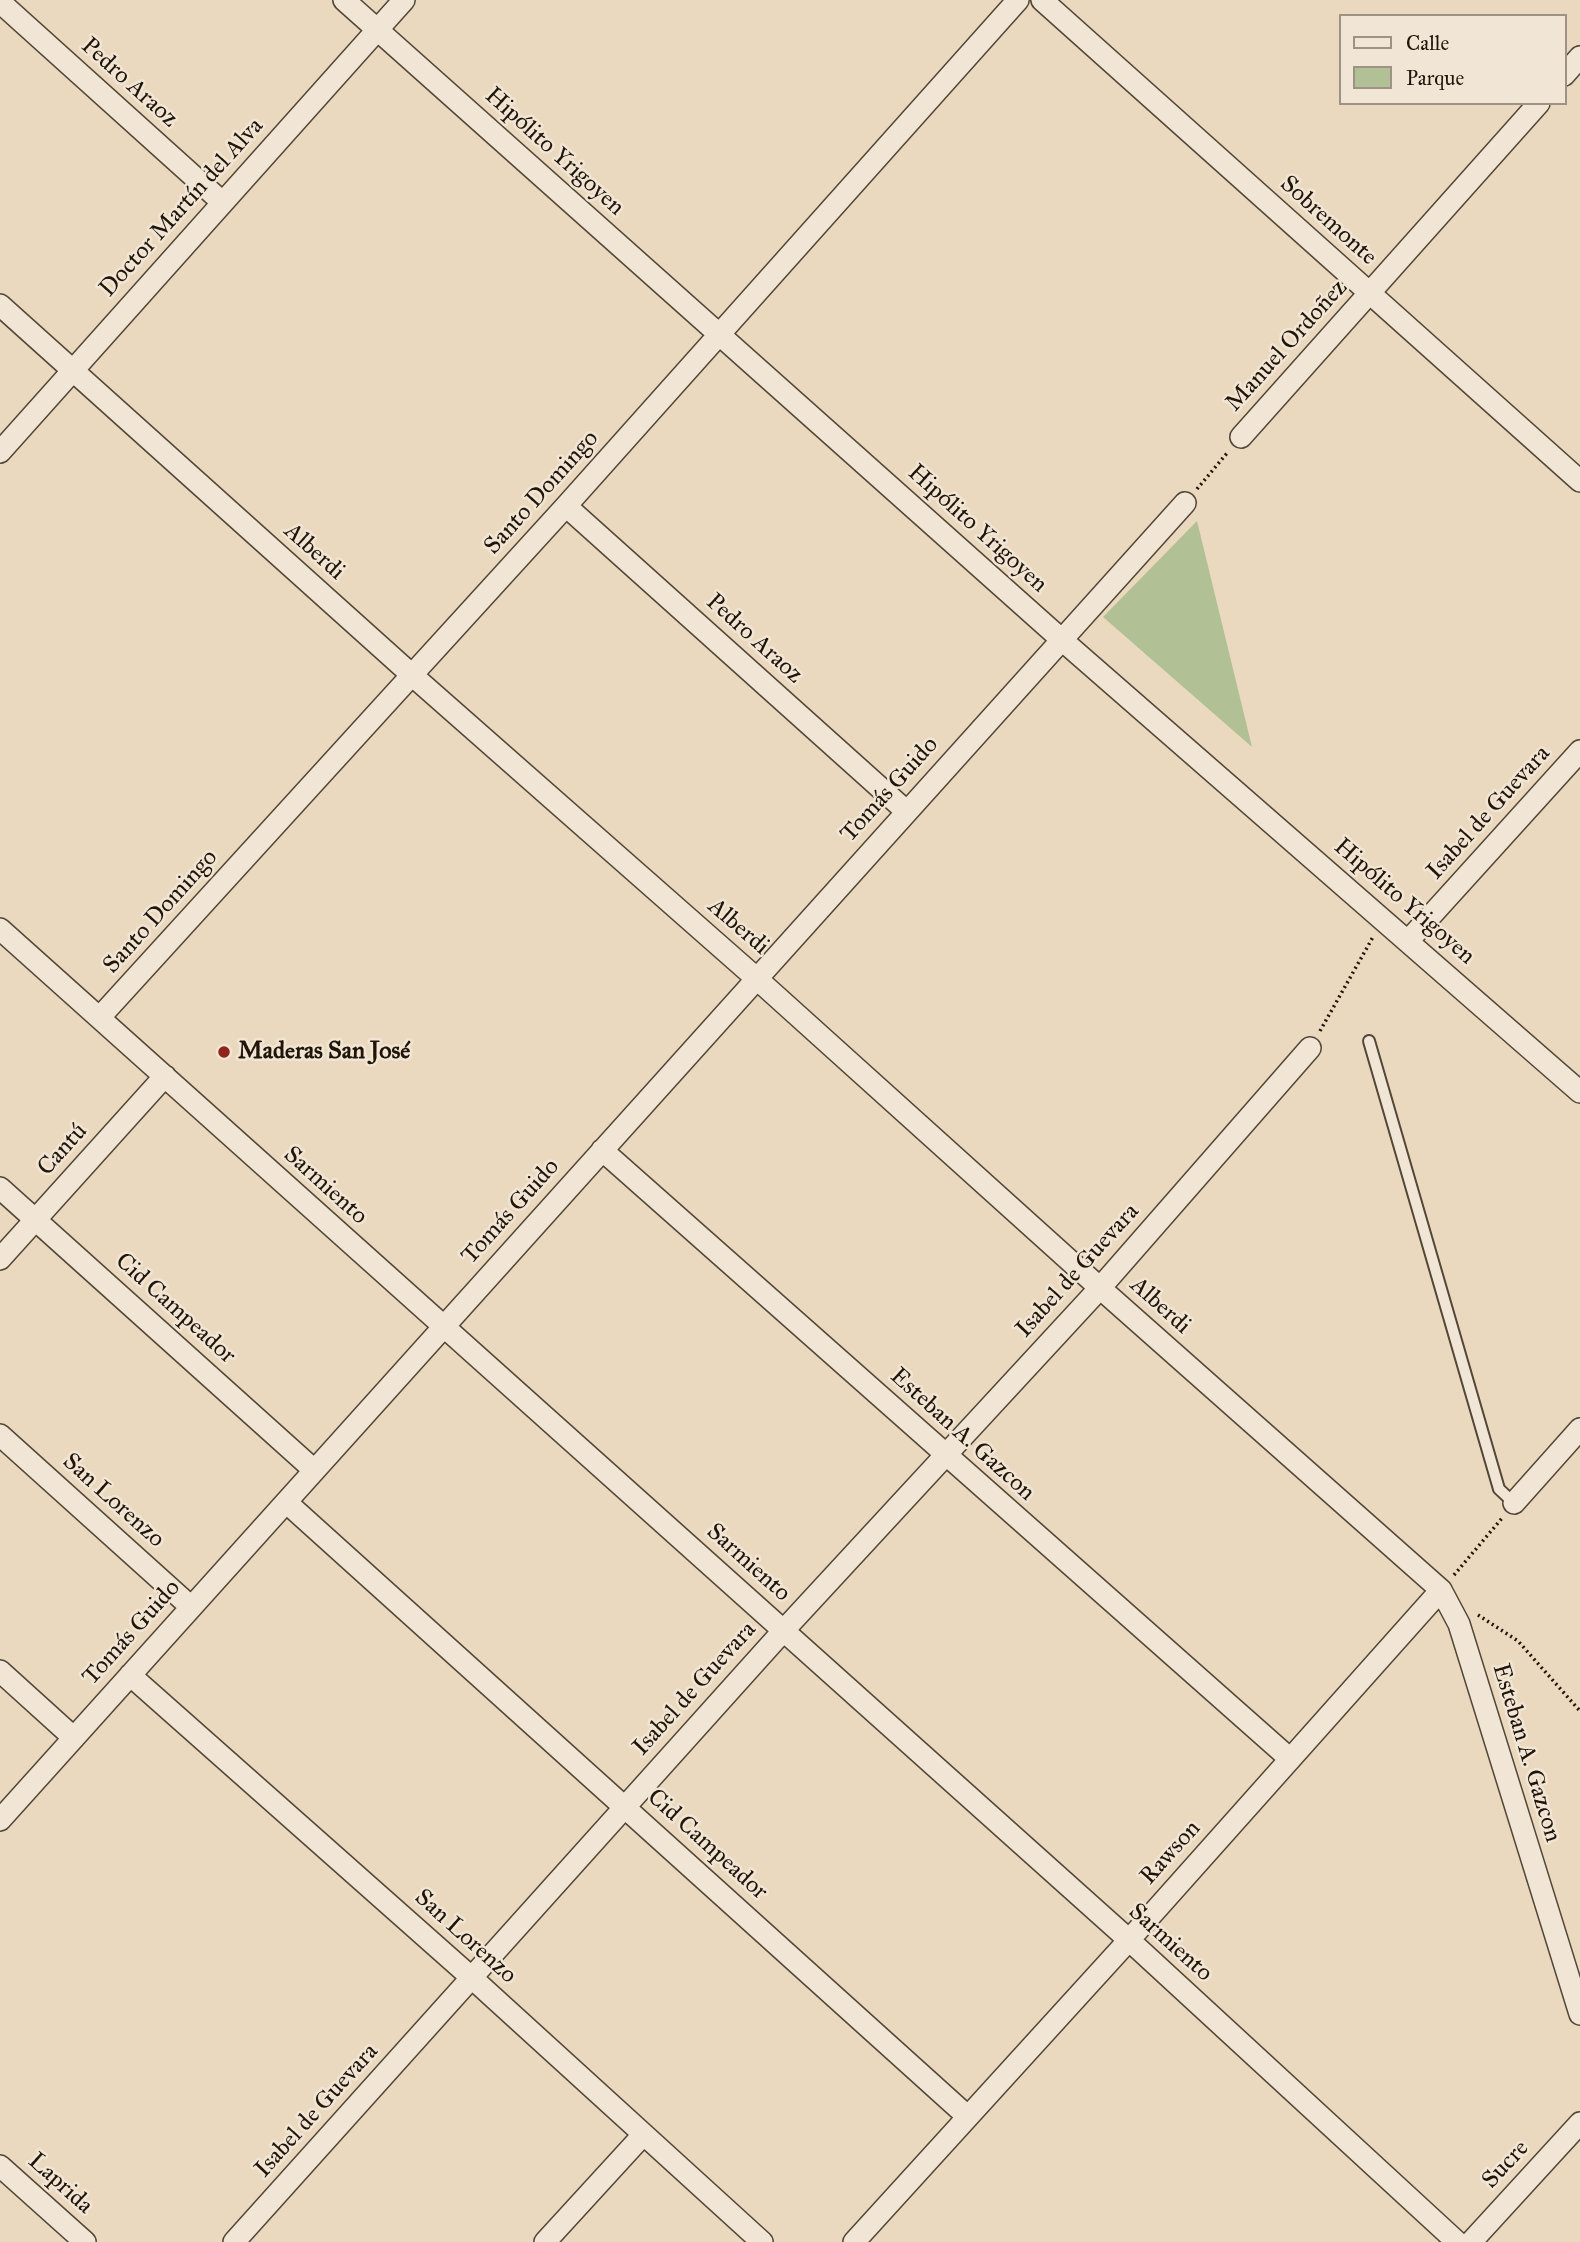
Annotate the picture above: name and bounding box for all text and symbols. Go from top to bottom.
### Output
legend [1338,14,1566,105]
text: Calle [1406,30,1449,56]
street label: Pedro Araoz [75,32,183,134]
text: Parque [1406,65,1464,91]
street label: Hipólito Yrigoyen [478,82,630,222]
street label: Doctor Martín del Alva [94,113,270,303]
street label: Sobremonte [1274,170,1382,272]
street label: Manuel Ordoñez [1220,274,1354,418]
street label: Santo Domingo [479,425,605,561]
street label: Hipólito Yrigoyen [901,459,1053,599]
street label: Alberdi [278,517,350,587]
street label: Pedro Araoz [700,588,808,690]
street label: Tomás Guido [835,731,945,849]
street label: Isabel de Guevara [1421,740,1557,886]
street label: Hipólito Yrigoyen [1327,833,1481,971]
street label: Santo Domingo [98,844,224,980]
street label: Alberdi [701,893,775,961]
place label: Maderas San José [238,1038,410,1066]
marker: Maderas San José [216,1044,232,1060]
street label: Cantú [32,1118,94,1182]
street label: Sarmiento [277,1141,373,1231]
street label: Tomás Guido [456,1153,566,1271]
street label: Isabel de Guevara [1010,1198,1146,1344]
street label: Cid Campeador [109,1247,241,1371]
street label: Alberdi [1124,1271,1196,1341]
street label: Esteban A. Gazcon [884,1362,1040,1508]
street label: San Lorenzo [56,1448,170,1554]
street label: Sarmiento [700,1518,796,1608]
street label: Tomás Guido [77,1574,187,1692]
street label: Isabel de Guevara [627,1616,763,1762]
street label: Esteban A. Gazcon [1485,1660,1567,1846]
street label: Cid Campeador [641,1783,773,1907]
street label: Rawson [1135,1815,1207,1891]
street label: San Lorenzo [408,1884,522,1990]
street label: Sarmiento [1122,1898,1218,1988]
street label: Isabel de Guevara [249,2038,385,2184]
street label: Sucre [1477,2135,1535,2195]
street label: Laprida [22,2147,98,2221]

